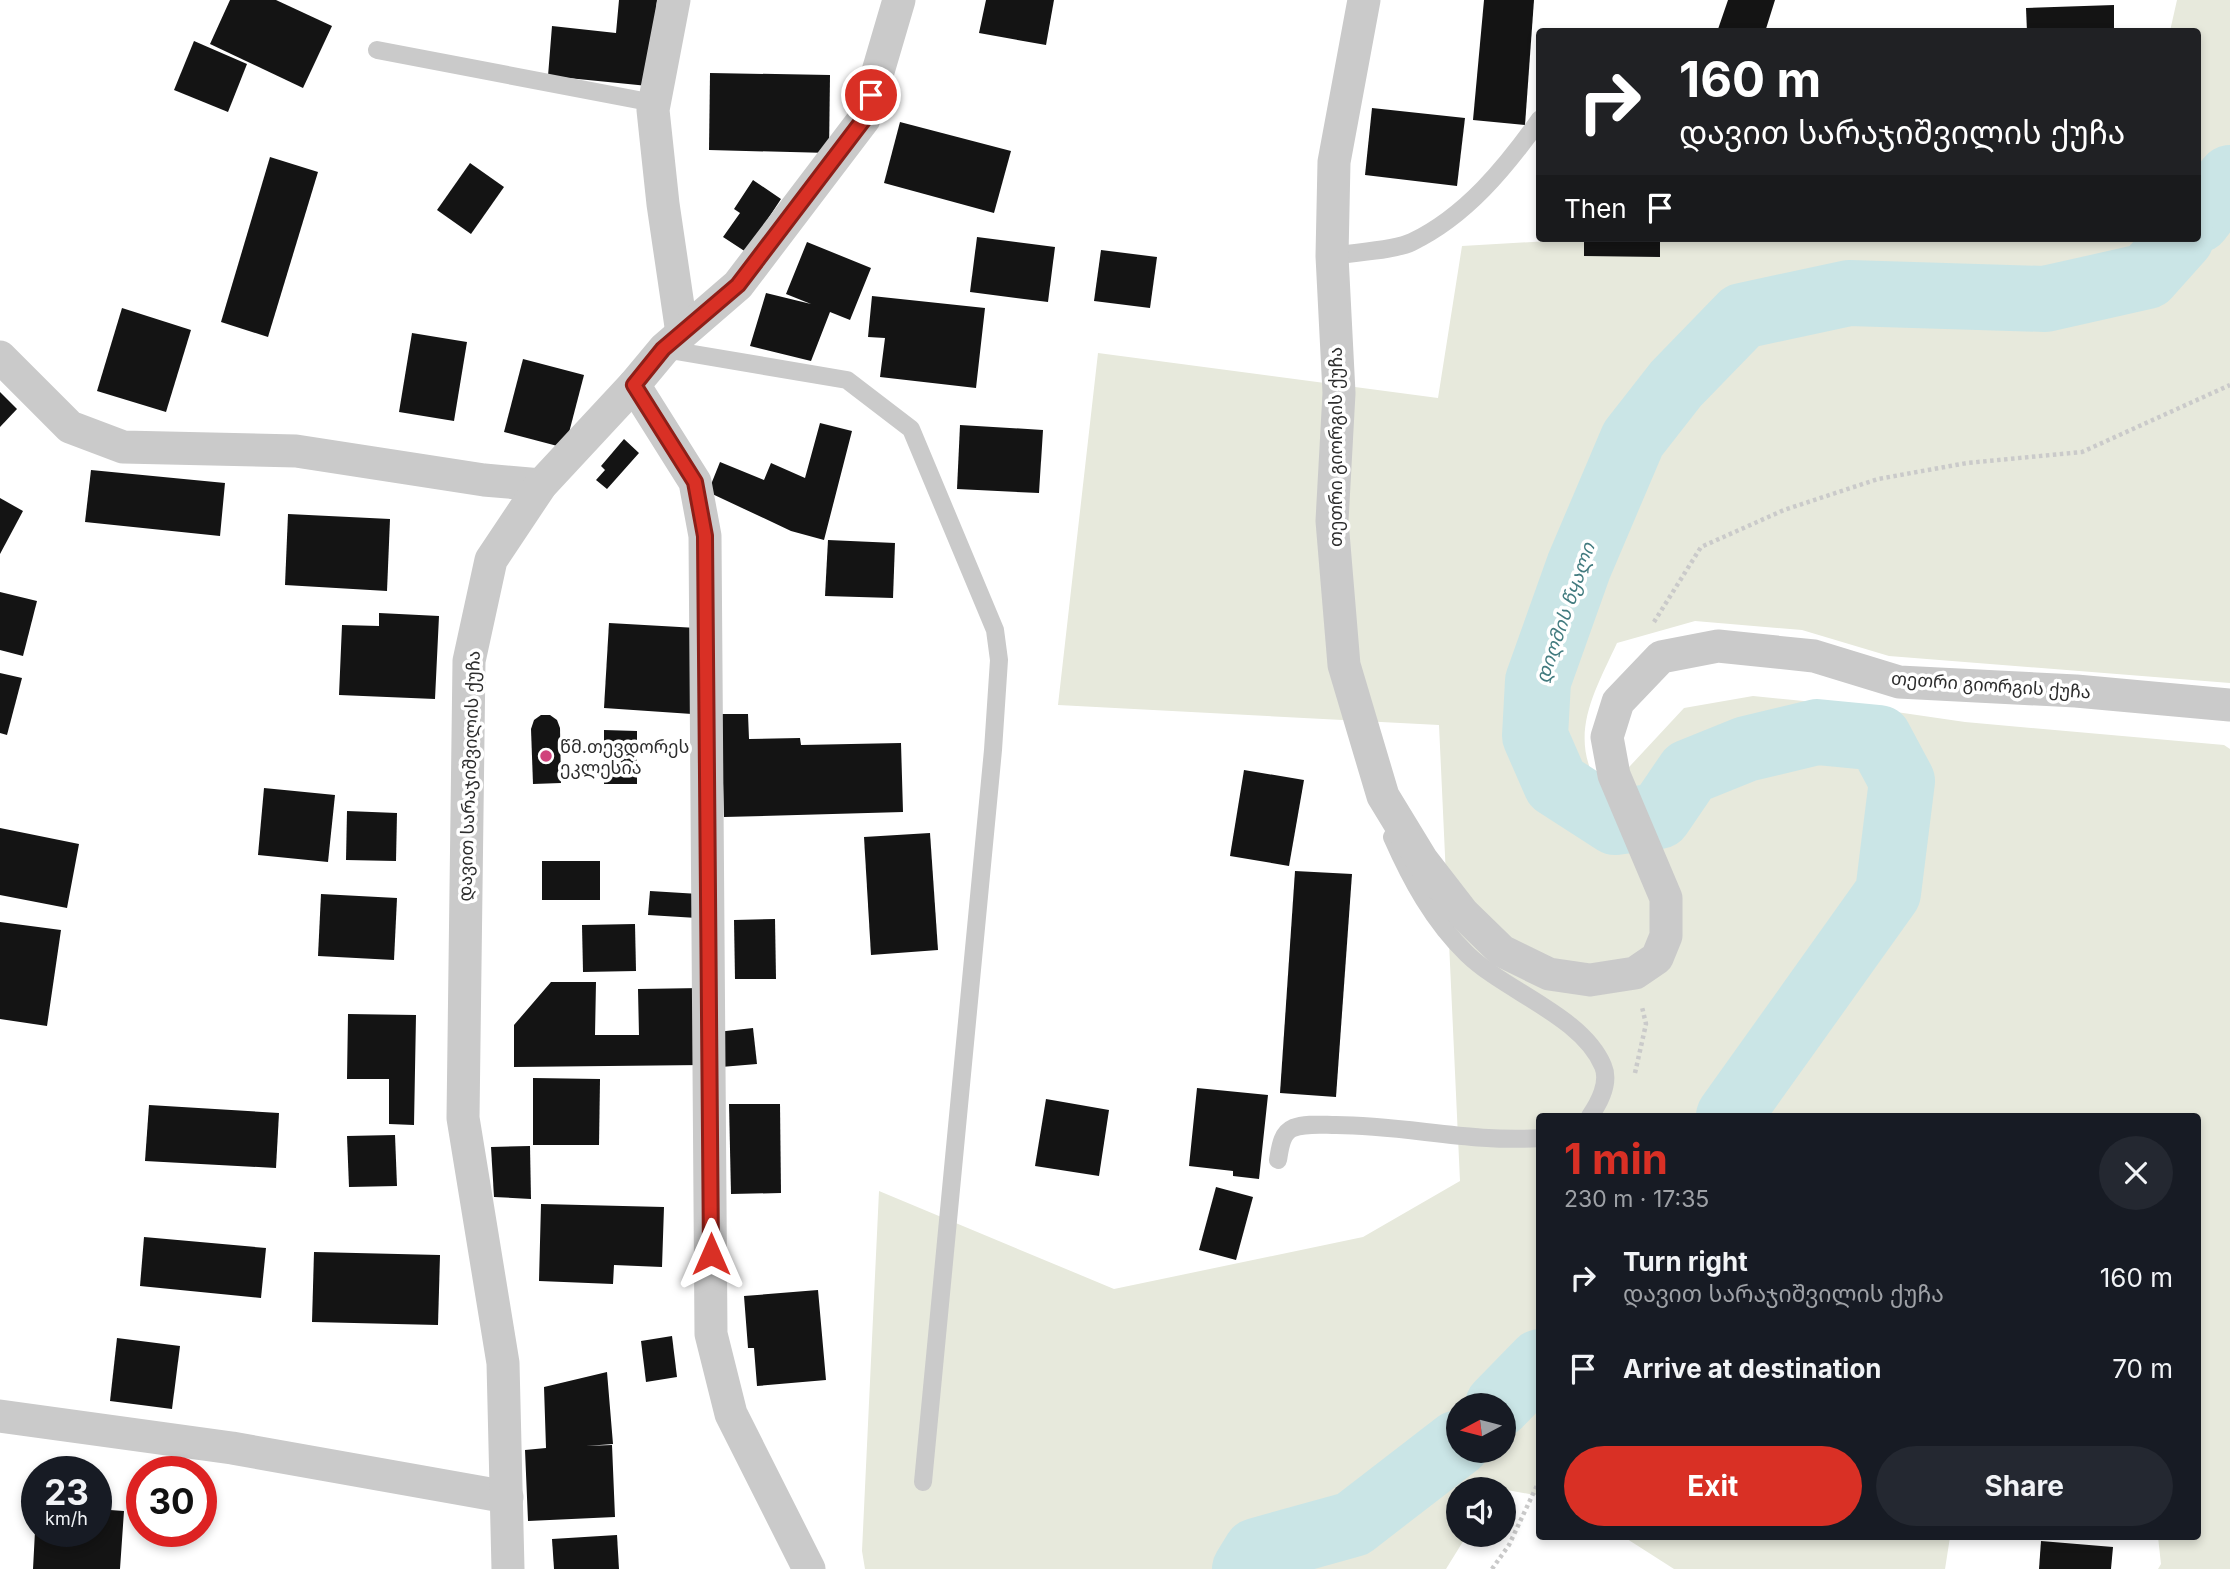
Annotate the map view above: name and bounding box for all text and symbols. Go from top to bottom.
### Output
text: 160 m [1679,50,1821,109]
icon: right [1564,56,1655,147]
pin [841,65,901,125]
icon: arrive [852,76,890,114]
text: დავით სარაჯიშვილის ქუჩა [1679,113,2125,152]
icon: arrive [1641,189,1679,227]
text: Then [1564,193,1627,224]
street label: თეთრი გიორგის ქუჩა [1325,347,1347,547]
water label: დიღმის წყალი [1530,539,1600,686]
street label: დავით სარაჯიშვილის ქუჩა [454,650,485,902]
street label: თეთრი გიორგის ქუჩა [1890,668,2092,703]
place label: წმ.თევდორეს ეკლესია [560,736,689,779]
marker: წმ.თევდორეს ეკლესია [538,748,554,764]
text: 1 min [1564,1133,1668,1184]
button: close [2099,1136,2173,1210]
text: 230 m · 17:35 [1564,1185,1709,1213]
position arrow [674,1217,748,1291]
text: Turn right [1623,1246,1748,1277]
icon: right [1564,1259,1602,1297]
text: 160 m [2100,1262,2173,1293]
text: დავით სარაჯიშვილის ქუჩა [1623,1280,1944,1308]
icon: arrive [1564,1350,1602,1388]
text: Arrive at destination [1623,1353,1882,1384]
text: 70 m [2112,1353,2173,1384]
north arrow [1446,1393,1516,1463]
map controls [1446,1393,1516,1547]
button: Exit [1564,1446,1862,1526]
button: Share [1876,1446,2173,1526]
speed limit sign: 30 [126,1456,217,1547]
text: 23 [44,1471,89,1513]
button: sound [1446,1477,1516,1547]
text: km/h [45,1508,88,1529]

